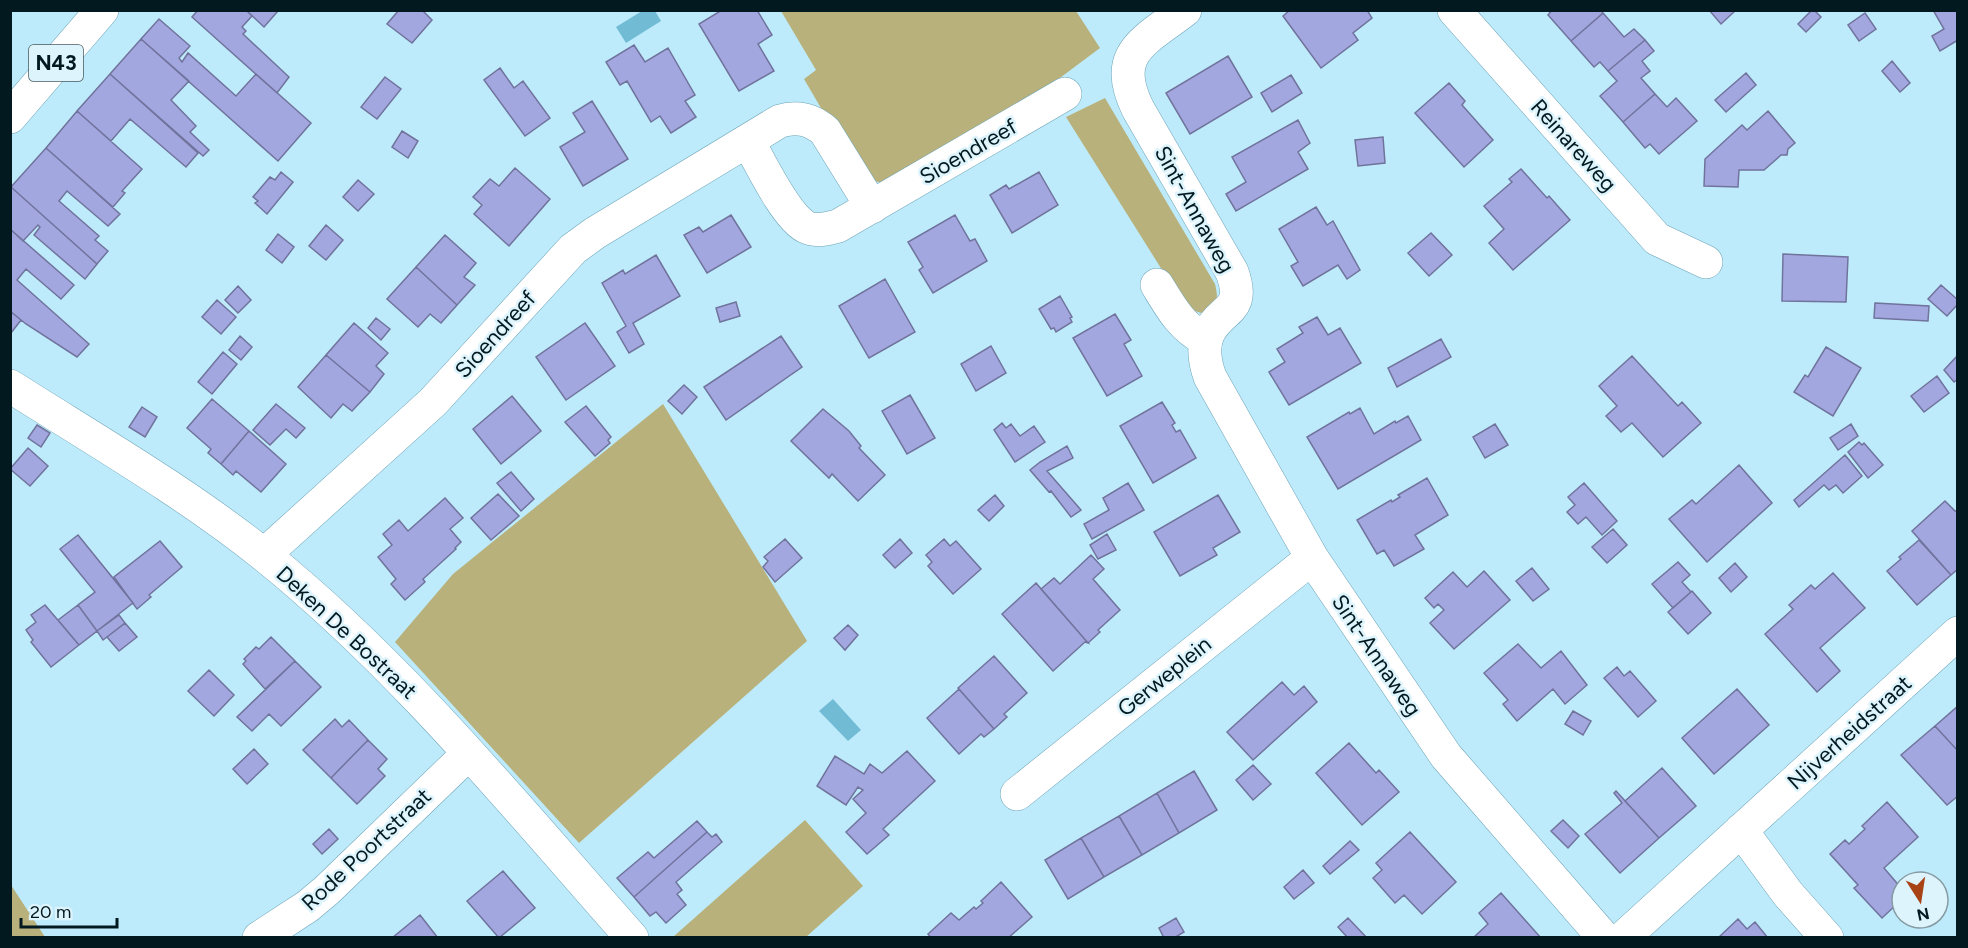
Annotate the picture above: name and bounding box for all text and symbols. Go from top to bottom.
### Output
road number: N43 [29,45,83,81]
street label: Reinareweg [1525,93,1622,197]
street label: Sioendreef [915,112,1023,190]
street label: Sint-Annaweg [1149,141,1240,277]
street label: Sioendreef [449,284,542,384]
street label: Deken De Bostraat [271,560,423,705]
street label: Sint-Annaweg [1326,589,1427,721]
street label: Gerweplein [1112,631,1216,722]
street label: Nijverheidstraat [1782,670,1917,795]
street label: Rode Poortstraat [296,782,437,916]
north arrow [1890,870,1950,930]
scale bar [21,891,117,929]
text: 20 m [30,901,71,923]
text: N [1915,904,1931,925]

